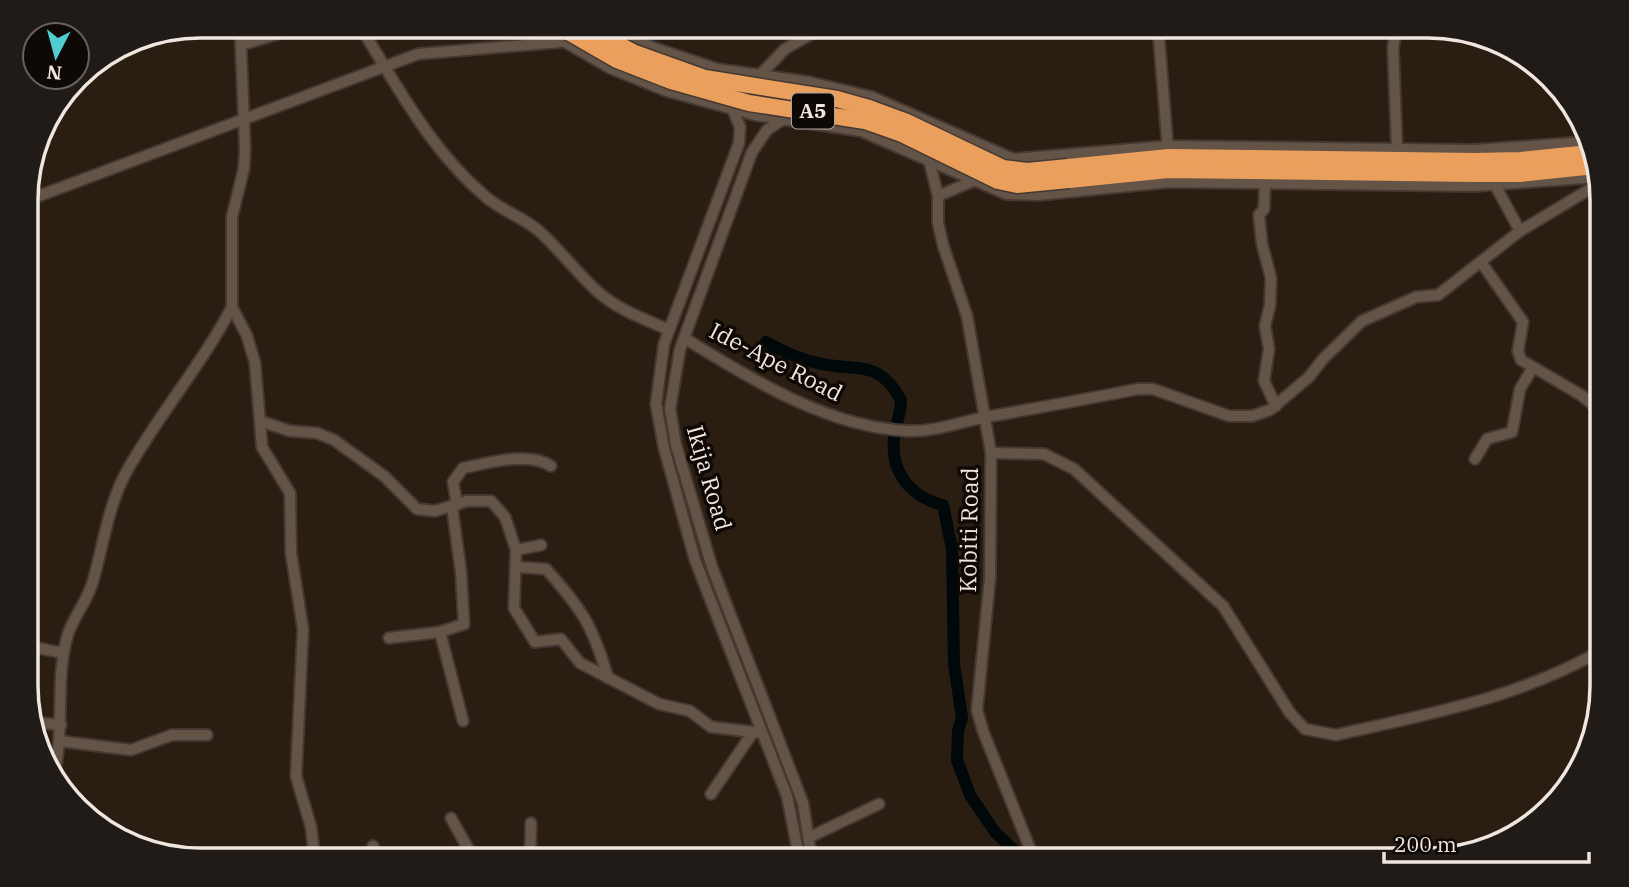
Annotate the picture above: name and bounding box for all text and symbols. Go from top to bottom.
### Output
north arrow [21,21,91,91]
text: N [45,60,63,86]
road number: A5 [792,94,834,128]
street label: Ide-Ape Road [705,315,848,407]
street label: Ikija Road [681,422,739,534]
street label: Kobiti Road [952,467,984,593]
scale bar [1384,820,1589,864]
text: 200 m [1394,830,1457,858]

